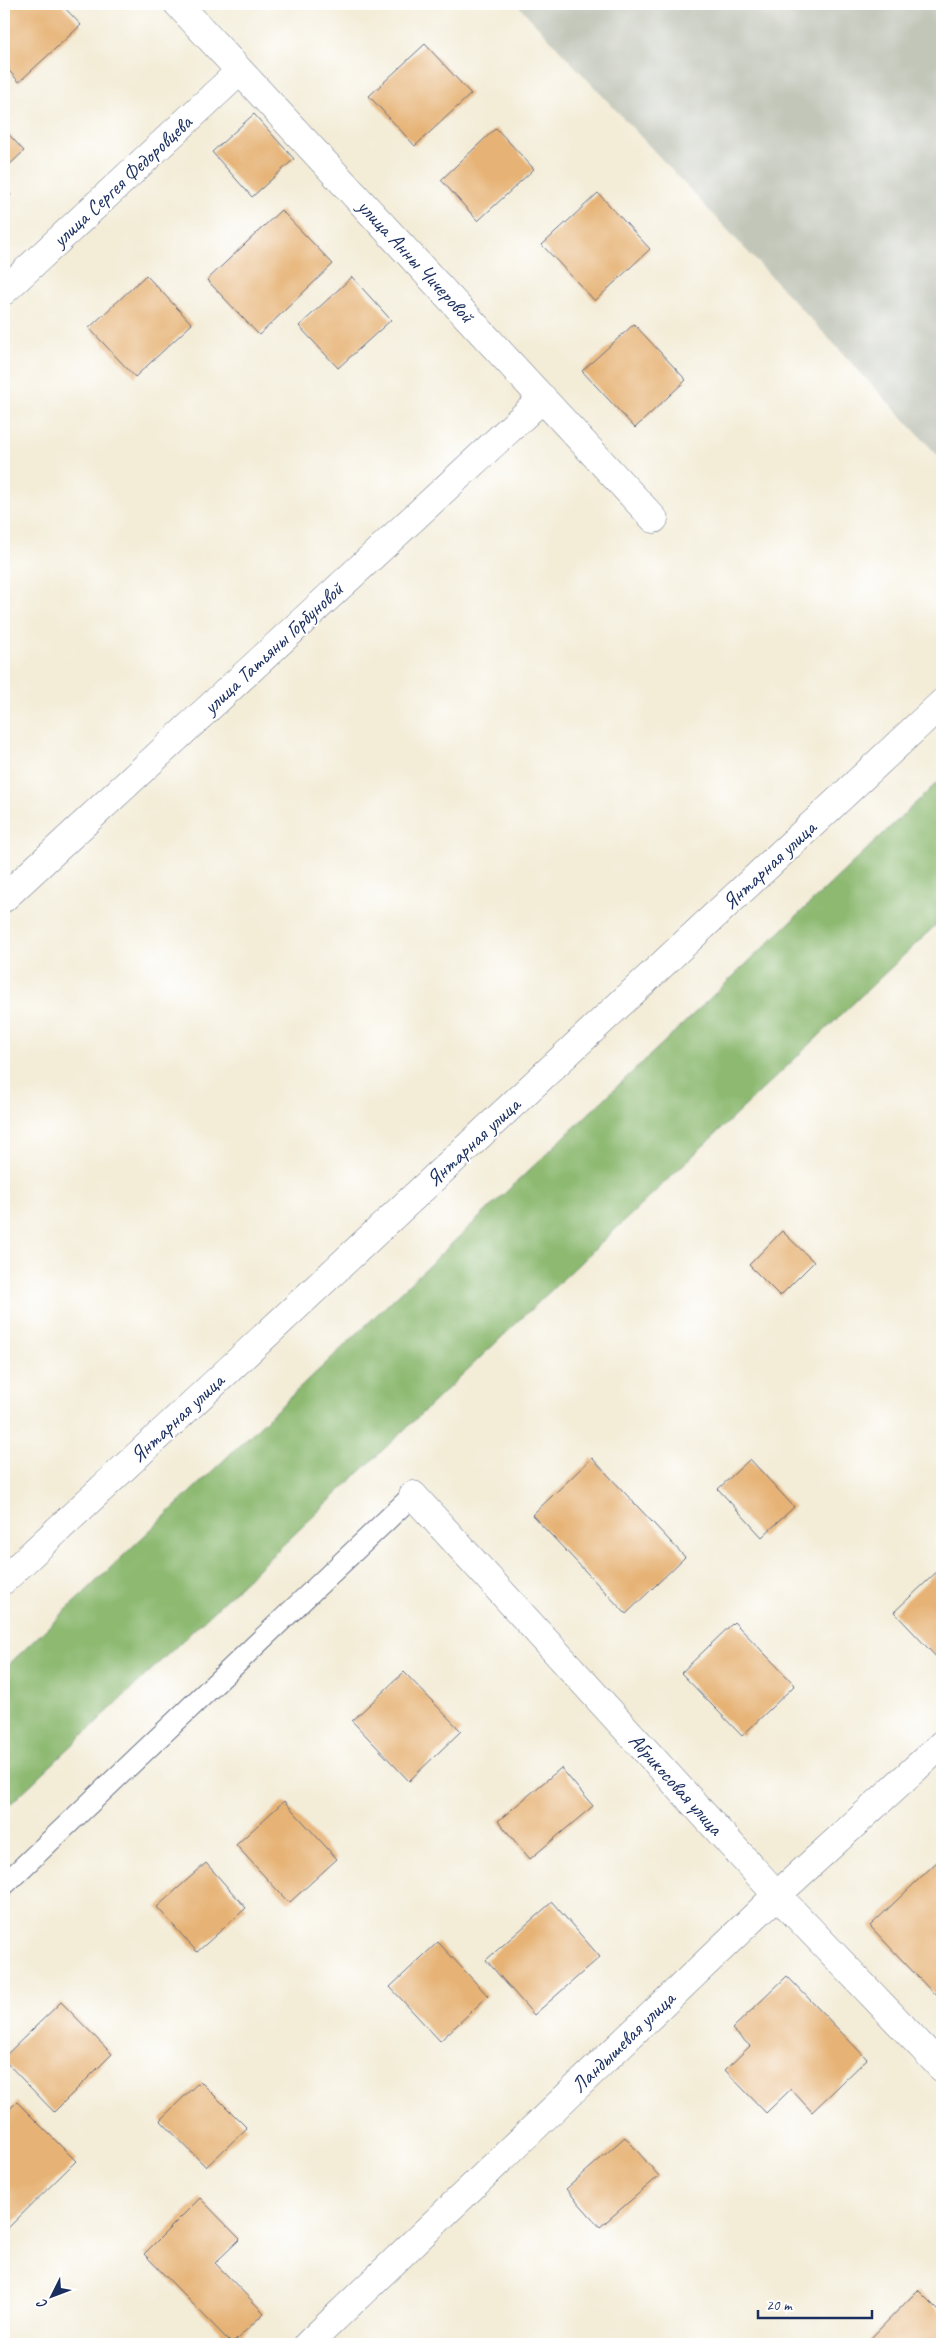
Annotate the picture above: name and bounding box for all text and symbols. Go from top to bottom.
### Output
street label: улица Сергея Федоровцева [45,109,198,254]
street label: улица Анны Чичеровой [351,192,481,329]
street label: улица Татьяны Горбуновой [196,576,349,721]
street label: Янтарная улица [717,813,823,915]
street label: Янтарная улица [421,1090,527,1192]
street label: Янтарная улица [125,1366,231,1468]
street label: Абрикосовая улица [623,1728,730,1842]
street label: Ландышевая улица [566,1984,682,2098]
north arrow [28,2270,78,2320]
scale bar [758,2288,872,2320]
text: С [33,2295,51,2313]
text: 20 m [766,2296,793,2315]

